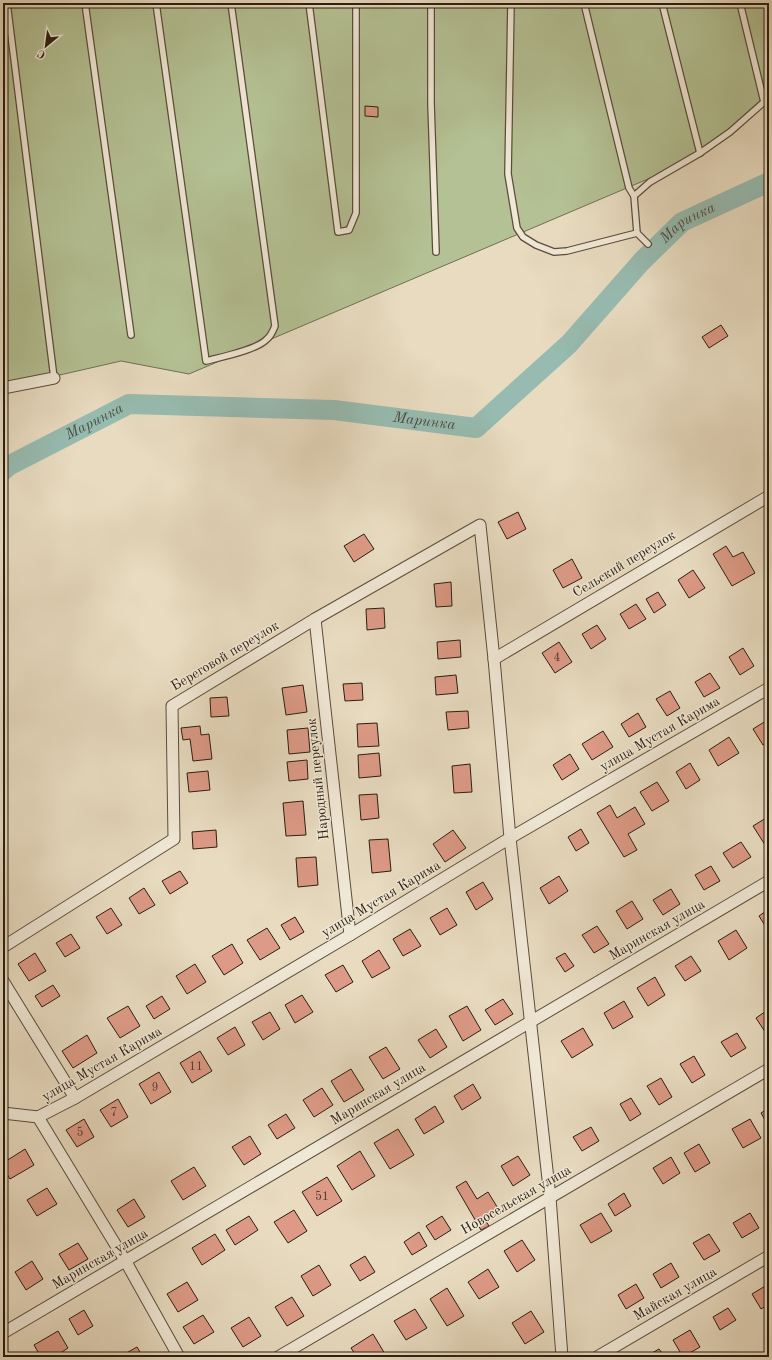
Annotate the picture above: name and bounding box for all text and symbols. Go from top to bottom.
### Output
north arrow [26,26,66,66]
text: С [36,47,48,60]
water label: Маринка [656,200,717,247]
water label: Маринка [62,401,126,443]
water label: Маринка [391,410,456,433]
street label: Сельский переулок [570,528,678,600]
street label: Береговой переулок [169,618,281,694]
house number: 4 [554,652,561,664]
street label: улица Мустая Карима [598,694,722,774]
street label: Народный переулок [305,717,331,841]
street label: улица Мустая Карима [319,858,443,940]
street label: Маринская улица [607,897,707,963]
street label: улица Мустая Карима [40,1024,164,1104]
street label: Маринская улица [328,1060,428,1128]
house number: 11 [189,1061,203,1073]
house number: 9 [152,1082,158,1094]
house number: 7 [111,1107,117,1119]
house number: 5 [77,1126,84,1139]
street label: Новосельская улица [458,1163,574,1237]
house number: 51 [315,1190,329,1203]
street label: Маринская улица [50,1226,150,1292]
street label: Майская улица [631,1265,719,1323]

